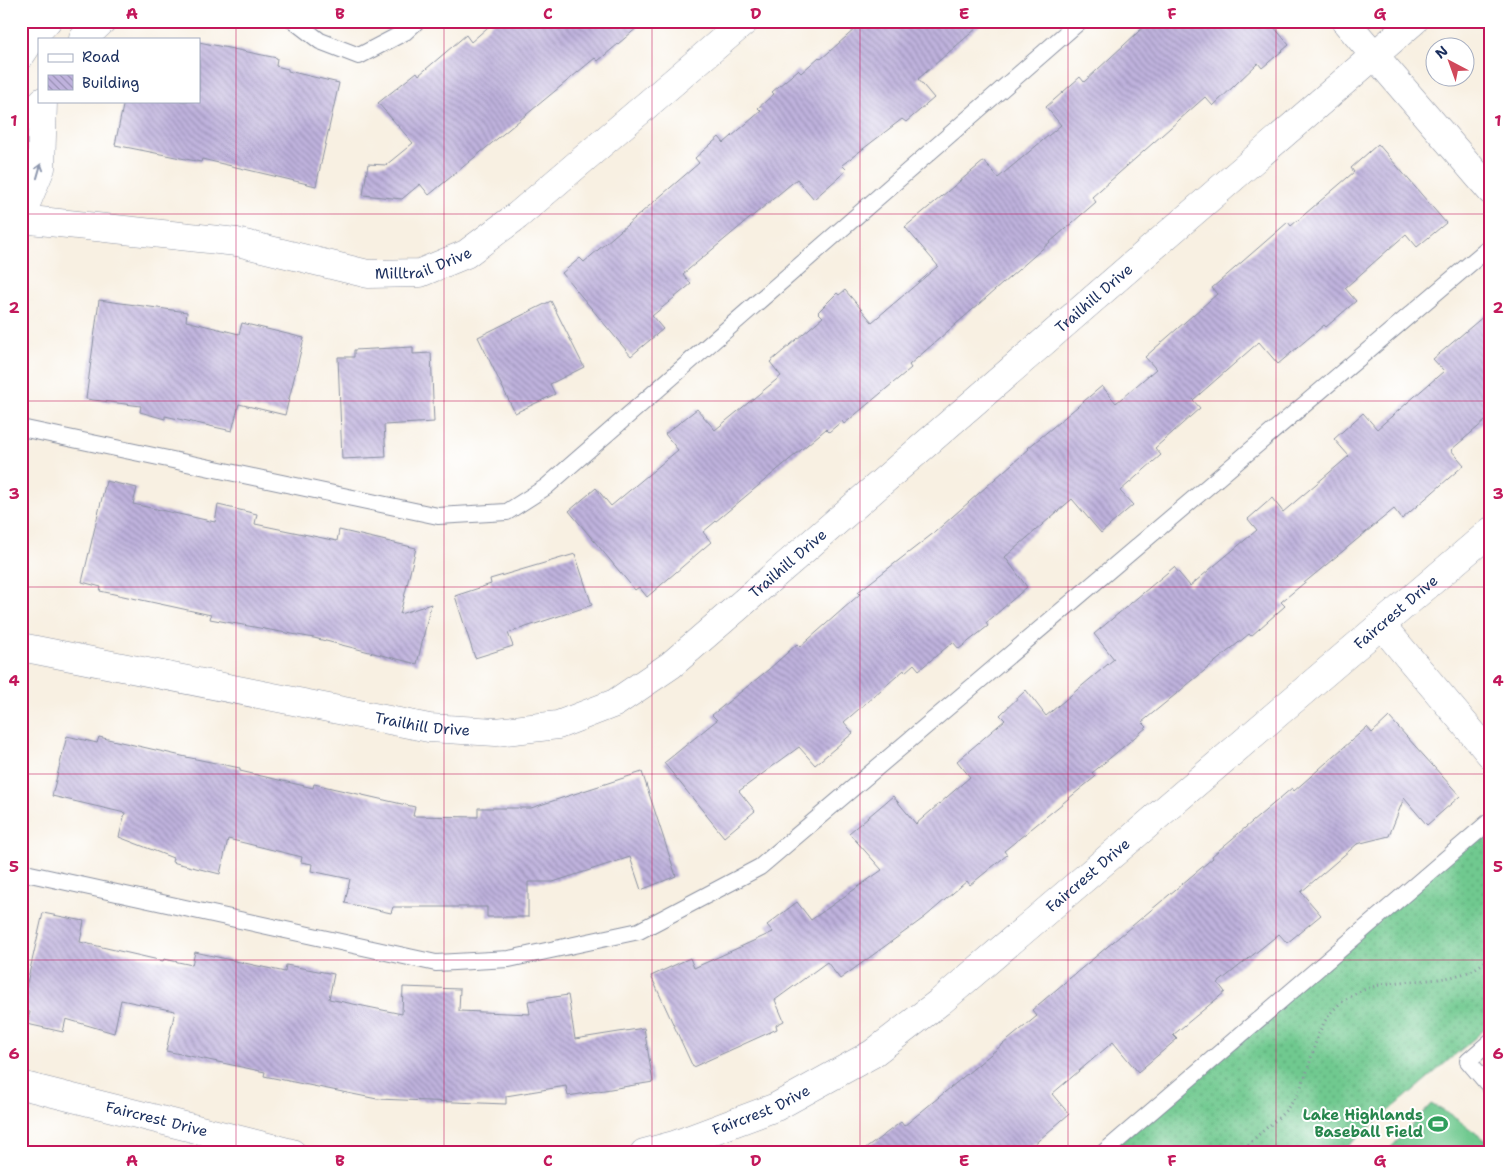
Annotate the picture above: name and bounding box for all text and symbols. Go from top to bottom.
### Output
text: A [126,3,138,24]
text: B [335,3,345,24]
text: C [543,3,553,24]
text: D [750,3,762,24]
text: E [959,3,969,24]
text: F [1167,3,1177,24]
text: G [1374,3,1387,24]
legend [38,38,200,102]
north arrow [1424,38,1474,88]
text: N [1431,42,1452,63]
text: Road [82,47,120,67]
text: Building [82,73,139,93]
text: 1 [10,110,18,131]
text: 1 [1494,110,1502,131]
one-way arrow [35,163,45,179]
street label: Milltrail Drive [375,243,476,284]
street label: Trailhill Drive [1051,259,1137,337]
text: 2 [8,297,20,318]
text: 2 [1492,297,1504,318]
text: 3 [8,483,20,504]
text: 3 [1492,483,1504,504]
street label: Trailhill Drive [745,525,831,603]
street label: Faircrest Drive [1350,571,1442,654]
text: 4 [8,670,20,691]
text: 4 [1492,670,1504,691]
street label: Trailhill Drive [373,707,471,740]
street label: Faircrest Drive [1042,834,1134,917]
text: 5 [9,856,19,877]
text: 5 [1493,856,1503,877]
text: 6 [8,1043,20,1064]
text: 6 [1492,1043,1504,1064]
street label: Faircrest Drive [710,1080,814,1140]
street label: Faircrest Drive [104,1097,210,1142]
place label: Lake Highlands Baseball Field [1303,1105,1423,1142]
sports icon: Lake Highlands Baseball Field [1427,1113,1449,1135]
text: A [126,1150,138,1171]
text: B [335,1150,345,1171]
text: C [543,1150,553,1171]
text: D [750,1150,762,1171]
text: E [959,1150,969,1171]
text: F [1167,1150,1177,1171]
text: G [1374,1150,1387,1171]

